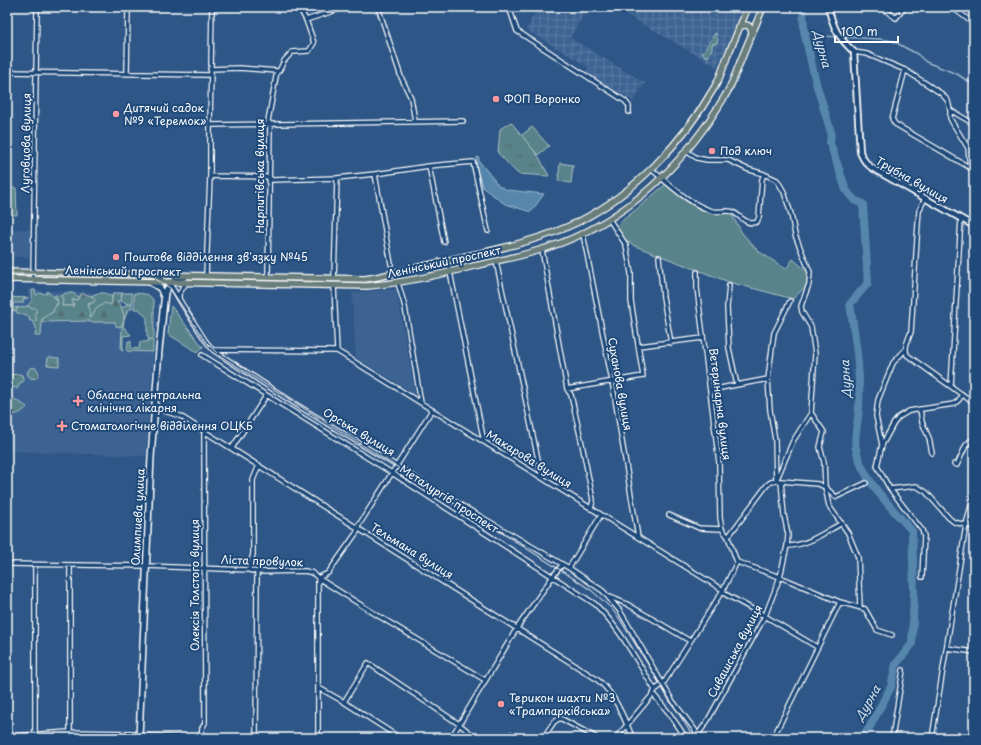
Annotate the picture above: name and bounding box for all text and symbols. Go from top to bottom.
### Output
scale bar [835,18,898,44]
text: 100 m [841,22,878,40]
water label: Дурна [809,27,836,70]
place label: ФОП Воронко [504,90,580,107]
street label: Луговцова вулиця [16,93,35,193]
marker: ФОП Воронко [491,94,501,104]
place label: Дитячий садок №9 «Теремок» [123,99,206,129]
marker: Дитячий садок №9 «Теремок» [111,109,121,119]
street label: Нарпитівська вулиця [251,118,268,234]
place label: Под ключ [720,142,772,159]
marker: Под ключ [707,146,717,156]
street label: Трубна вулиця [873,152,952,207]
street label: Ленінський проспект [386,241,503,282]
place label: Поштове відділення зв'язку №45 [124,248,308,265]
marker: Поштове відділення зв'язку №45 [111,252,121,262]
street label: Ленінський проспект [65,261,182,280]
street label: Суханова вулиця [604,336,637,432]
street label: Ветеринарна вулиця [705,347,736,461]
water label: Дурна [835,359,855,400]
place label: Обласна центральна клінічна лікарня [87,386,202,416]
marker: Обласна центральна клінічна лікарня [72,395,84,407]
street label: Орська вулиця [320,403,399,460]
place label: Стоматологічне відділення ОЦКБ [71,417,253,434]
marker: Стоматологічне відділення ОЦКБ [56,420,68,432]
street label: Макарова вулиця [483,425,575,492]
street label: Металургів проспект [397,460,503,537]
street label: Олимпиева улица [126,468,149,566]
street label: Тельмана вулиця [368,518,457,583]
street label: Олексія Толстого вулиця [186,519,203,651]
street label: Ліста провулок [221,551,304,570]
street label: Сивашська вулиця [703,601,766,700]
water label: Дурна [849,681,885,724]
place label: Терикон шахти №3 «Трампарківська» [509,689,616,719]
marker: Терикон шахти №3 «Трампарківська» [496,699,506,709]

